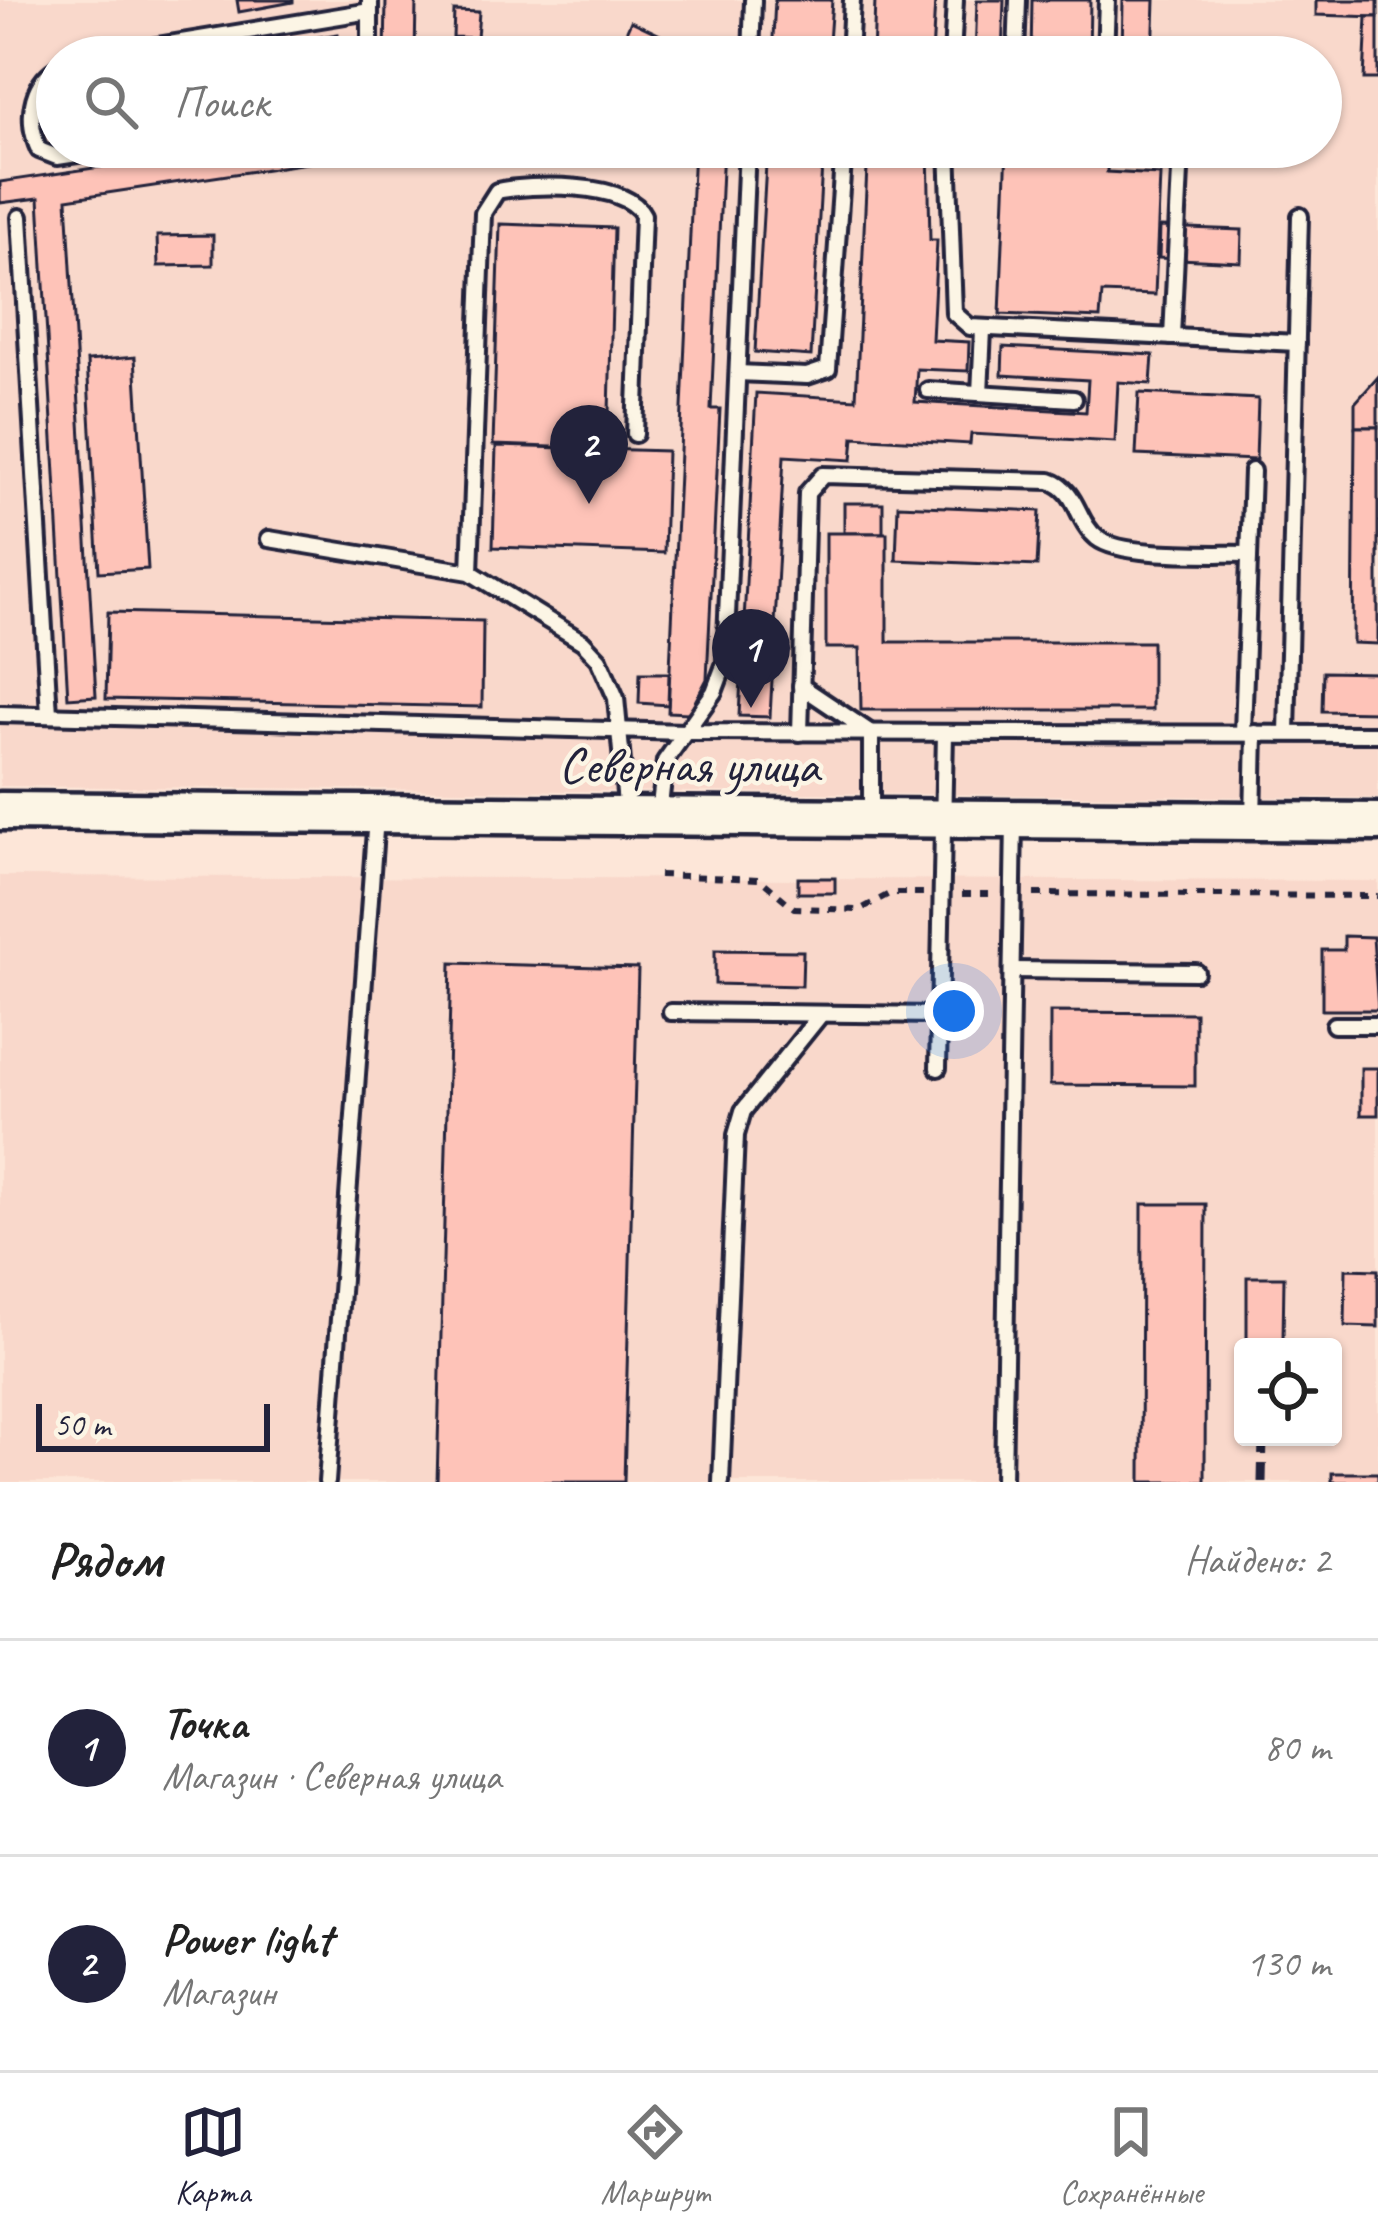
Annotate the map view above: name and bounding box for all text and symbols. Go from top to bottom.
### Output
search box [36,36,1342,168]
icon: search [78,69,144,135]
text: Поиск [174,74,269,131]
pin: 2 [550,405,628,504]
pin: 1 [712,609,790,708]
street label: Северная улица [559,733,823,797]
your location [924,981,984,1041]
map controls [1234,1338,1342,1446]
button: locate [1234,1338,1342,1446]
scale bar [36,1398,270,1451]
text: 50 m [54,1404,110,1446]
text: Рядом [48,1528,162,1592]
text: Найдено: 2 [1185,1536,1330,1585]
text: Точка [162,1695,247,1752]
text: 1 [78,1723,96,1772]
text: 80 m [1264,1723,1330,1772]
text: Магазин · Северная улица [162,1752,501,1801]
text: Power light [162,1911,332,1968]
text: 2 [78,1939,96,1988]
text: 130 m [1246,1939,1330,1988]
text: Магазин [162,1968,276,2017]
tab: Карта [175,2099,251,2213]
tab: Маршрут [601,2099,710,2213]
tab: Сохранённые [1060,2099,1203,2213]

